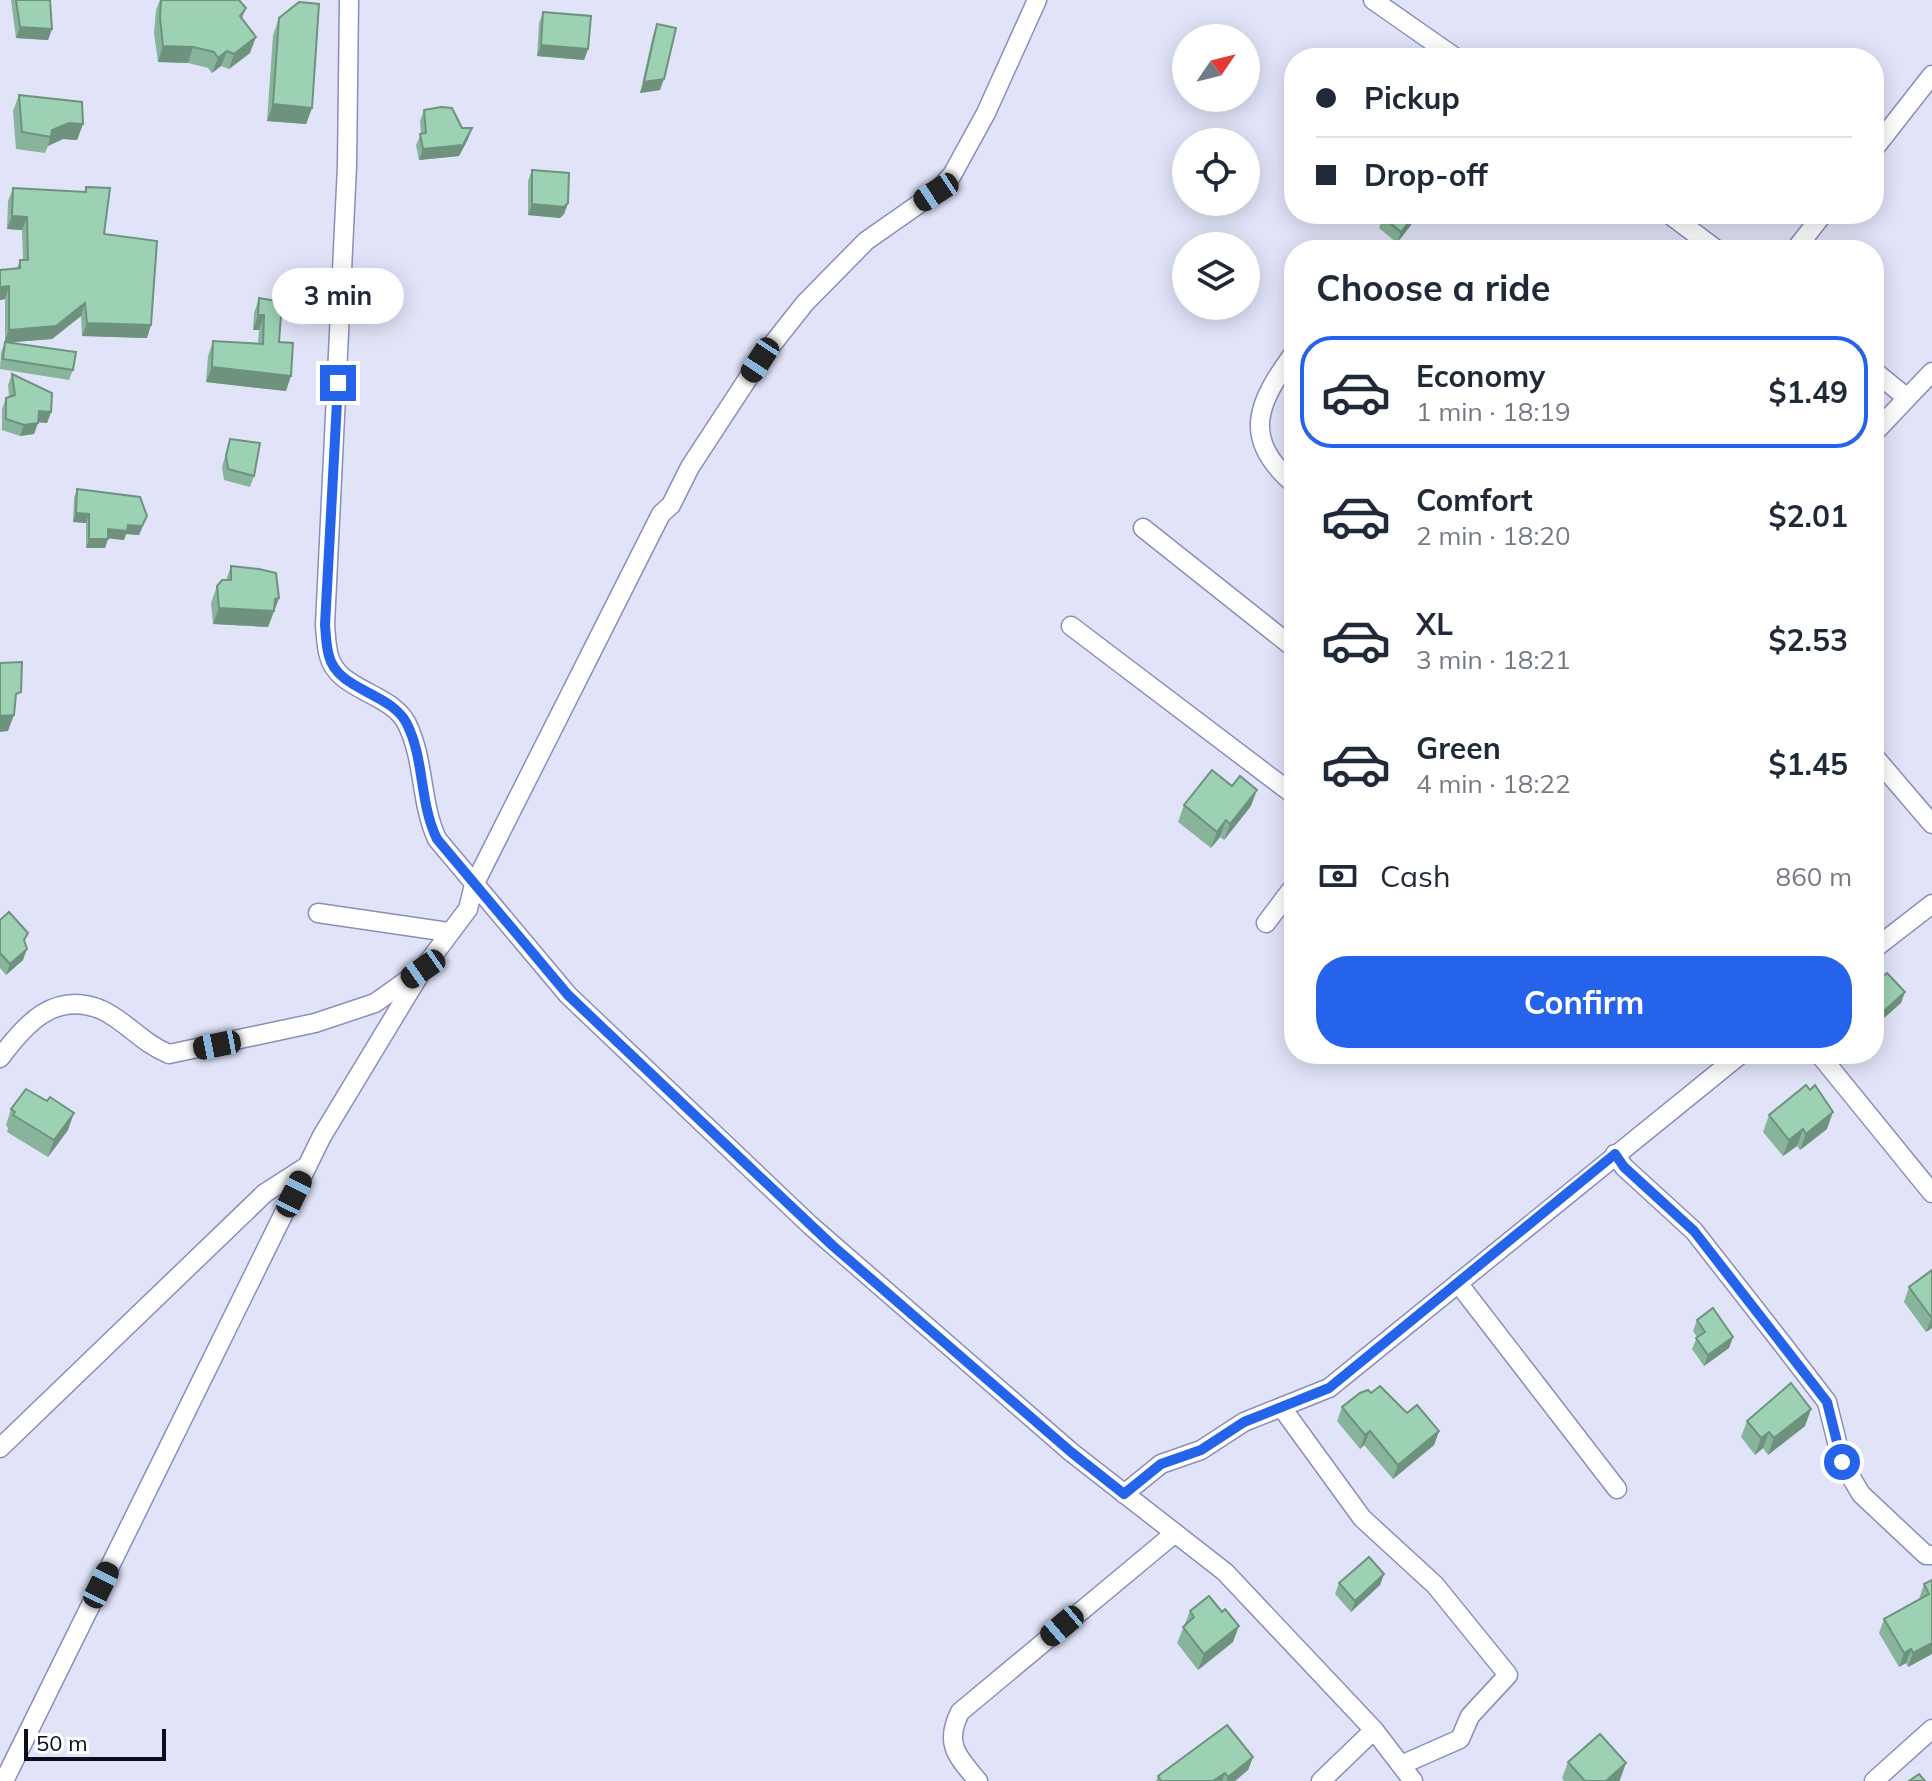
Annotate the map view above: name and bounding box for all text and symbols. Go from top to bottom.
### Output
north arrow [1172,24,1260,112]
map controls [1172,24,1260,320]
text: Pickup [1364,79,1460,117]
button: locate [1172,128,1260,216]
text: Drop-off [1364,156,1488,194]
car [909,169,963,215]
button: layers [1172,232,1260,320]
text: Choose a ride [1316,265,1550,310]
callout: 3 min [272,267,404,323]
text: 3 min [304,279,372,312]
car [737,333,783,387]
icon: car [1320,356,1392,428]
text: Economy [1416,357,1545,395]
route end [320,365,356,401]
text: $1.49 [1769,373,1848,411]
text: 1 min · 18:19 [1416,395,1571,428]
icon: car [1320,480,1392,552]
text: Comfort [1416,481,1533,519]
text: $2.01 [1769,497,1848,535]
text: 2 min · 18:20 [1416,519,1571,552]
icon: car [1320,604,1392,676]
text: XL [1416,605,1453,643]
text: $2.53 [1769,621,1848,659]
text: 3 min · 18:21 [1416,643,1571,676]
icon: car [1320,728,1392,800]
text: Green [1416,729,1501,767]
text: $1.45 [1769,745,1848,783]
text: 4 min · 18:22 [1416,767,1571,800]
icon: cash [1316,854,1360,898]
text: Cash [1380,857,1451,895]
text: 860 m [1776,860,1852,893]
car [396,945,450,993]
button: Confirm [1316,956,1852,1048]
car [191,1029,243,1061]
car [273,1167,315,1221]
route start [1824,1444,1860,1480]
car [80,1558,122,1612]
car [1036,1601,1088,1651]
scale bar [24,1725,166,1761]
text: 50 m [36,1729,87,1757]

